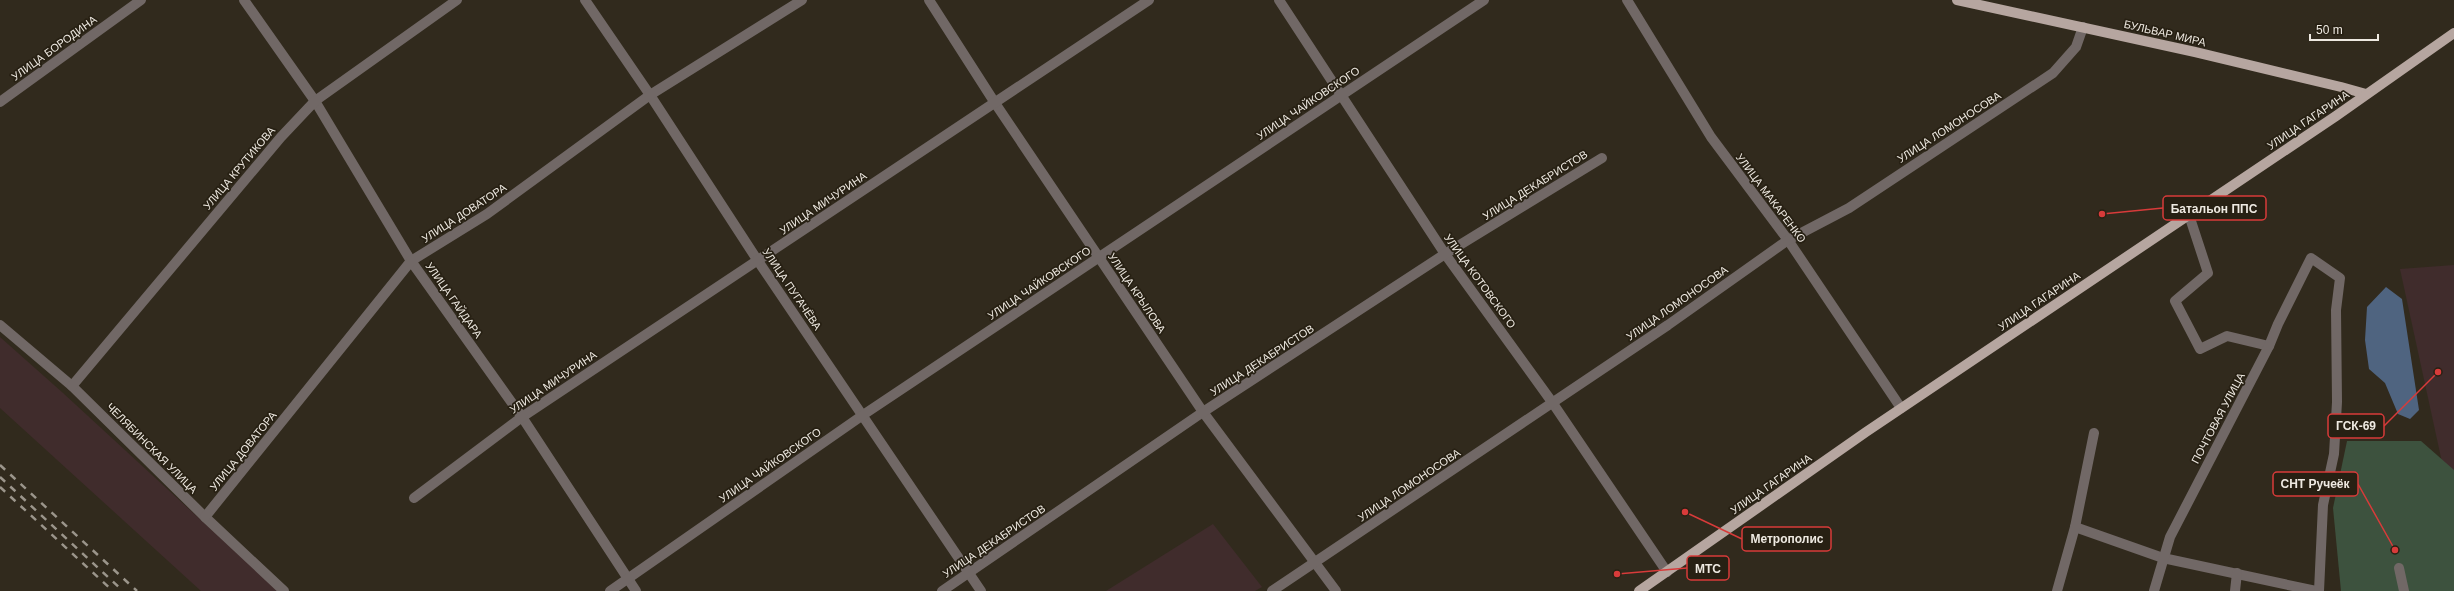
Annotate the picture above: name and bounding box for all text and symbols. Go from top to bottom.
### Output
street label: УЛИЦА БОРОДИНА [9,13,99,83]
scale bar [2310,16,2378,42]
street label: БУЛЬВАР МИРА [2123,18,2208,48]
text: 50 m [2316,23,2343,37]
street label: УЛИЦА ЧАЙКОВСКОГО [1254,64,1362,142]
street label: УЛИЦА ГАГАРИНА [2265,88,2352,152]
street label: УЛИЦА ЛОМОНОСОВА [1895,89,2003,165]
street label: УЛИЦА КРУТИКОВА [201,124,278,212]
street label: УЛИЦА ДЕКАБРИСТОВ [1481,148,1589,222]
street label: УЛИЦА МАКАРЕНКО [1734,151,1809,245]
street label: УЛИЦА МИЧУРИНА [777,169,869,237]
street label: УЛИЦА ДОВАТОРА [419,181,509,245]
callout: Батальон ППС [2163,196,2266,220]
text: Батальон ППС [2171,202,2258,216]
street label: УЛИЦА КОТОВСКОГО [1442,232,1518,331]
street label: УЛИЦА ЧАЙКОВСКОГО [985,244,1093,322]
street label: УЛИЦА ПУГАЧЁВА [760,246,824,333]
street label: УЛИЦА КРЫЛОВА [1106,251,1169,336]
street label: УЛИЦА ГАЙДАРА [423,260,485,341]
street label: УЛИЦА ЛОМОНОСОВА [1624,263,1730,343]
street label: УЛИЦА ГАГАРИНА [1996,269,2083,333]
street label: УЛИЦА ДЕКАБРИСТОВ [1208,322,1316,398]
street label: УЛИЦА МИЧУРИНА [507,348,599,416]
street label: ПОЧТОВАЯ УЛИЦА [2189,370,2247,465]
street label: ЧЕЛЯБИНСКАЯ УЛИЦА [104,400,200,496]
street label: УЛИЦА ДОВАТОРА [207,408,279,493]
callout: ГСК-69 [2328,414,2384,438]
text: ГСК-69 [2336,419,2376,433]
street label: УЛИЦА ЧАЙКОВСКОГО [717,425,824,505]
street label: УЛИЦА ЛОМОНОСОВА [1356,446,1463,524]
street label: УЛИЦА ГАГАРИНА [1728,451,1814,516]
callout: СНТ Ручеёк [2273,472,2358,496]
text: СНТ Ручеёк [2281,477,2350,491]
street label: УЛИЦА ДЕКАБРИСТОВ [941,502,1047,580]
callout: Метрополис [1742,527,1831,551]
text: Метрополис [1750,532,1824,546]
callout: МТС [1687,556,1729,580]
text: МТС [1695,562,1721,576]

